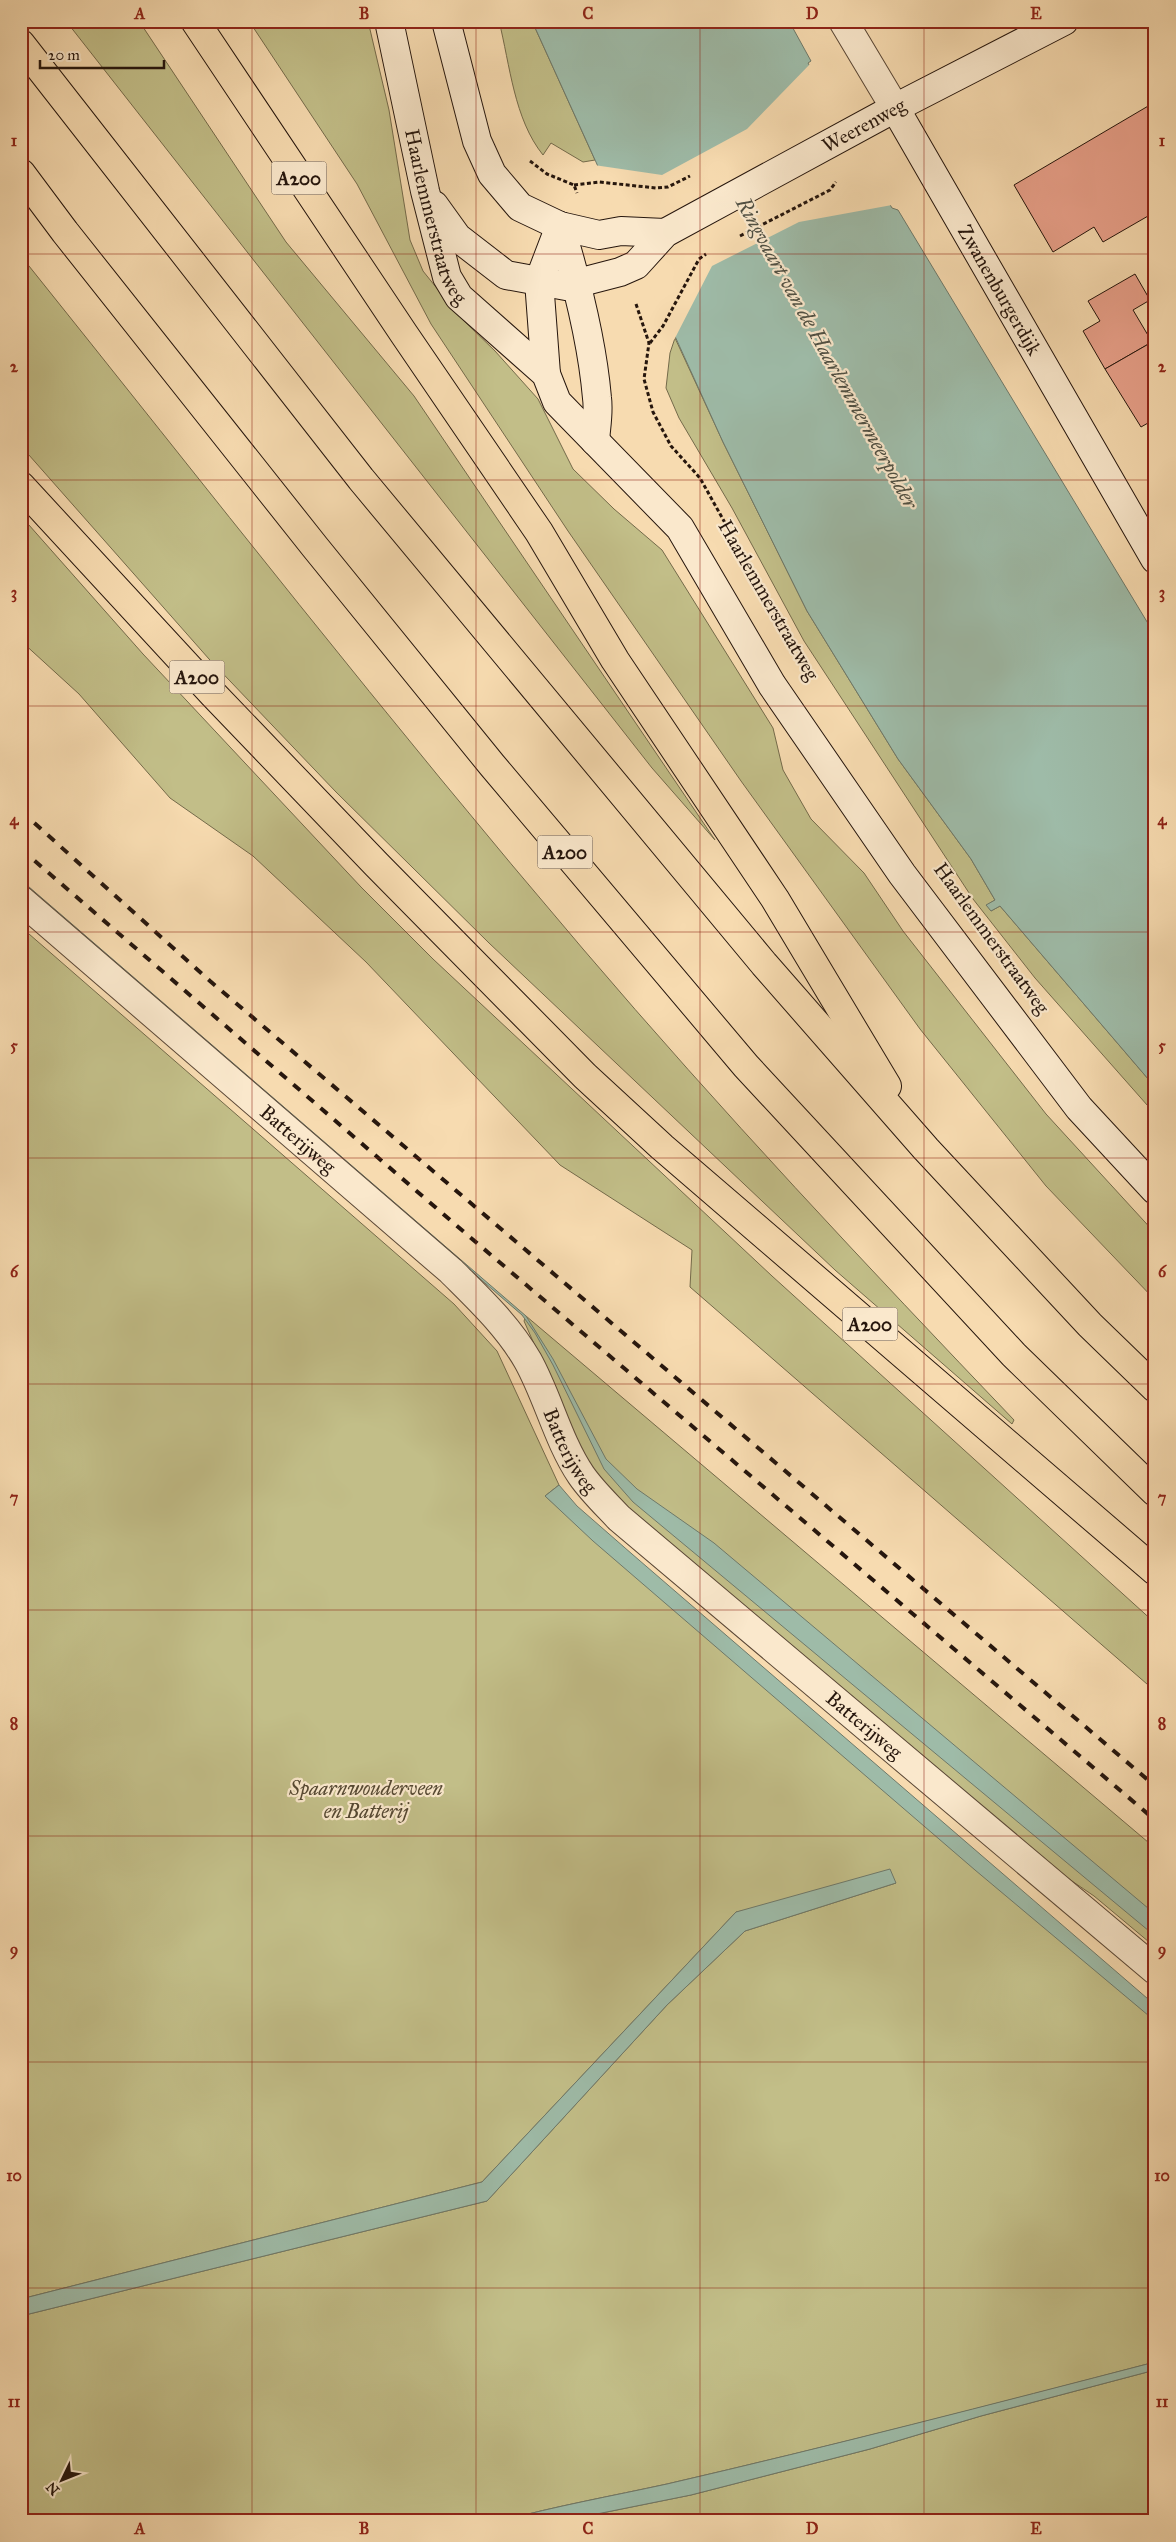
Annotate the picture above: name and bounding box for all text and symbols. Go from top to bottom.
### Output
text: A [134,4,146,23]
text: B [359,4,369,23]
text: C [583,4,594,23]
text: D [806,4,819,23]
text: E [1030,4,1042,23]
scale bar [40,38,164,70]
text: 20 m [48,46,80,64]
street label: Weerenweg [818,92,911,157]
street label: Haarlemmerstraatweg [400,127,472,311]
text: 1 [11,131,18,150]
text: 1 [1159,131,1166,150]
road number: A200 [272,162,326,194]
water label: Ringvaart van de Haarlemmermeerpolder [730,192,924,515]
street label: Zwanenburgerdijk [953,221,1047,360]
text: 2 [10,357,19,376]
text: 2 [1158,357,1167,376]
street label: Haarlemmerstraatweg [712,516,825,685]
text: 3 [11,583,17,603]
text: 3 [1159,583,1165,603]
road number: A200 [170,660,224,694]
text: 4 [10,810,20,830]
text: 4 [1158,810,1168,830]
road number: A200 [538,836,592,869]
street label: Haarlemmerstraatweg [928,858,1055,1019]
text: 5 [10,1036,18,1055]
text: 5 [1158,1036,1166,1055]
street label: Batterijweg [255,1100,342,1180]
text: 6 [10,1262,19,1281]
text: 6 [1158,1262,1167,1281]
road number: A200 [842,1308,898,1340]
street label: Batterijweg [538,1405,603,1499]
text: 7 [10,1488,19,1507]
text: 7 [1158,1488,1167,1507]
street label: Batterijweg [821,1686,908,1765]
text: 8 [10,1714,18,1733]
text: 8 [1158,1714,1166,1733]
park label: Spaarnwouderveen en Batterij [288,1776,443,1823]
text: 9 [10,1940,18,1960]
text: 9 [1158,1940,1166,1960]
text: 10 [6,2166,22,2185]
text: 10 [1154,2166,1170,2185]
text: 11 [8,2392,21,2411]
text: 11 [1156,2392,1169,2411]
north arrow [38,2454,88,2504]
text: N [43,2478,63,2499]
text: A [134,2519,146,2538]
text: B [359,2519,369,2538]
text: C [583,2519,594,2538]
text: D [806,2519,819,2538]
text: E [1030,2519,1042,2538]

